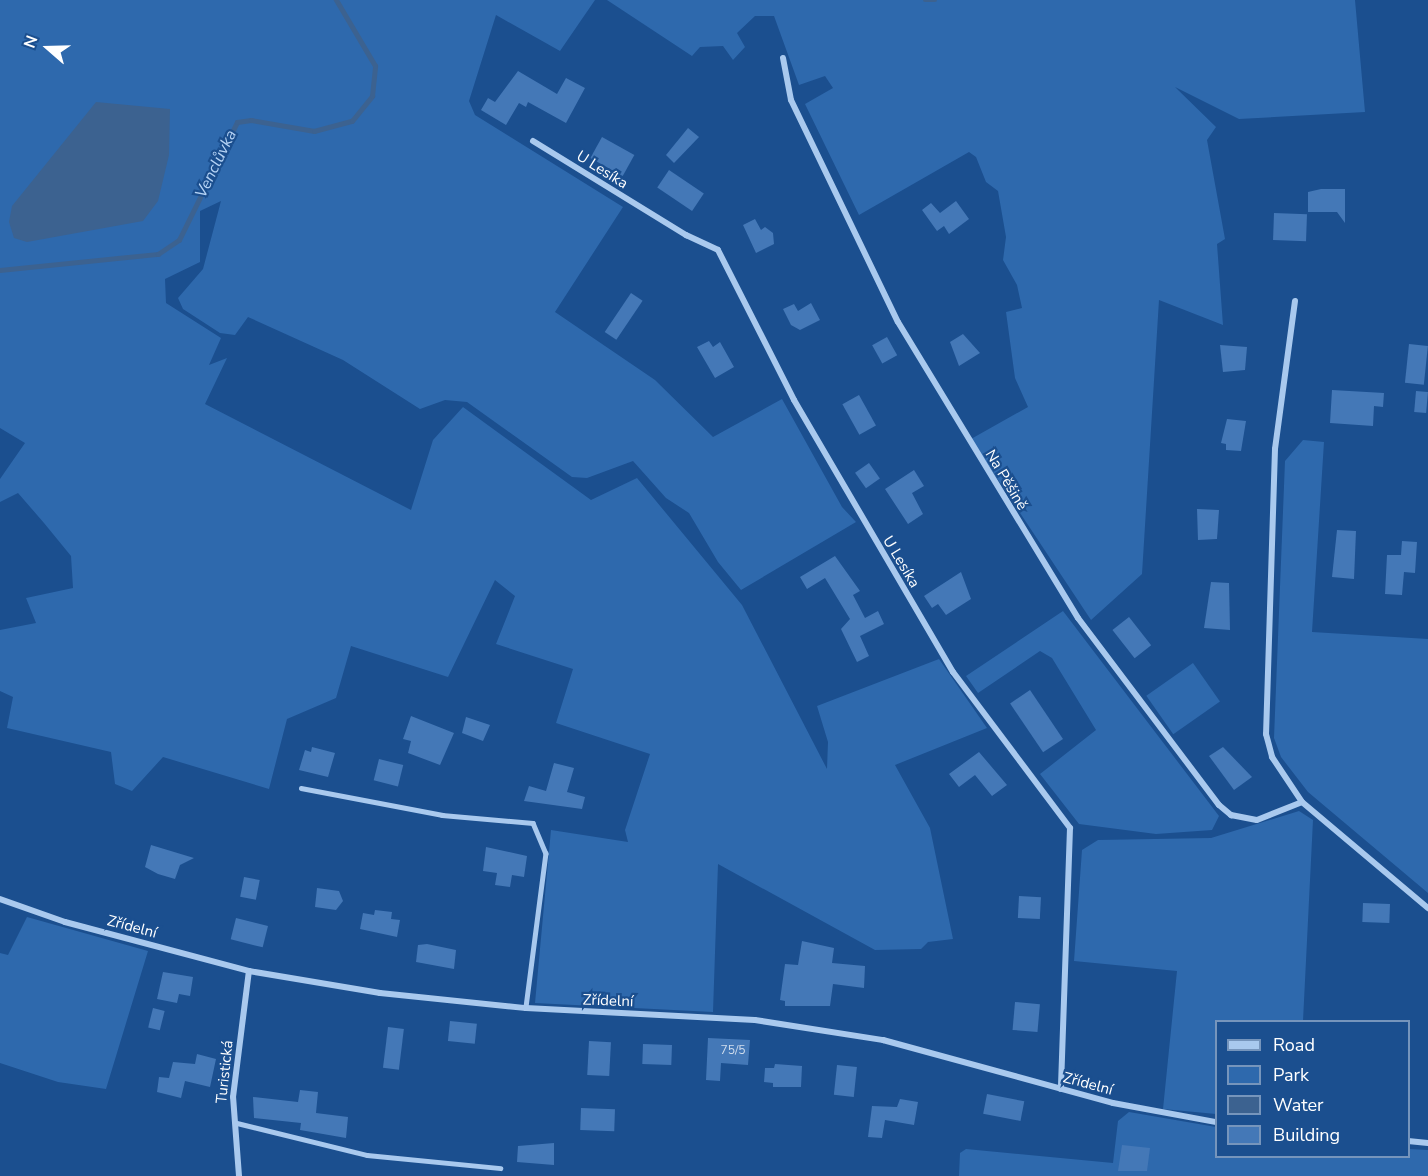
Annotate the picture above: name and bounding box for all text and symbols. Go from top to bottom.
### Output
north arrow [18,18,78,78]
text: N [19,32,43,51]
water label: Venclůvka [191,127,241,201]
street label: U Lesíka [573,147,631,193]
street label: Na Pěšině [981,447,1031,513]
street label: U Lesíka [879,533,923,591]
street label: Zřídelní [105,912,159,942]
street label: Zřídelní [582,991,634,1011]
legend [1215,1020,1410,1158]
text: Road [1273,1033,1315,1057]
street label: Turistická [213,1040,237,1104]
house number: 75/5 [721,1044,745,1058]
text: Park [1273,1063,1309,1087]
street label: Zřídelní [1061,1069,1115,1099]
text: Water [1273,1093,1324,1117]
text: Building [1273,1123,1340,1147]

